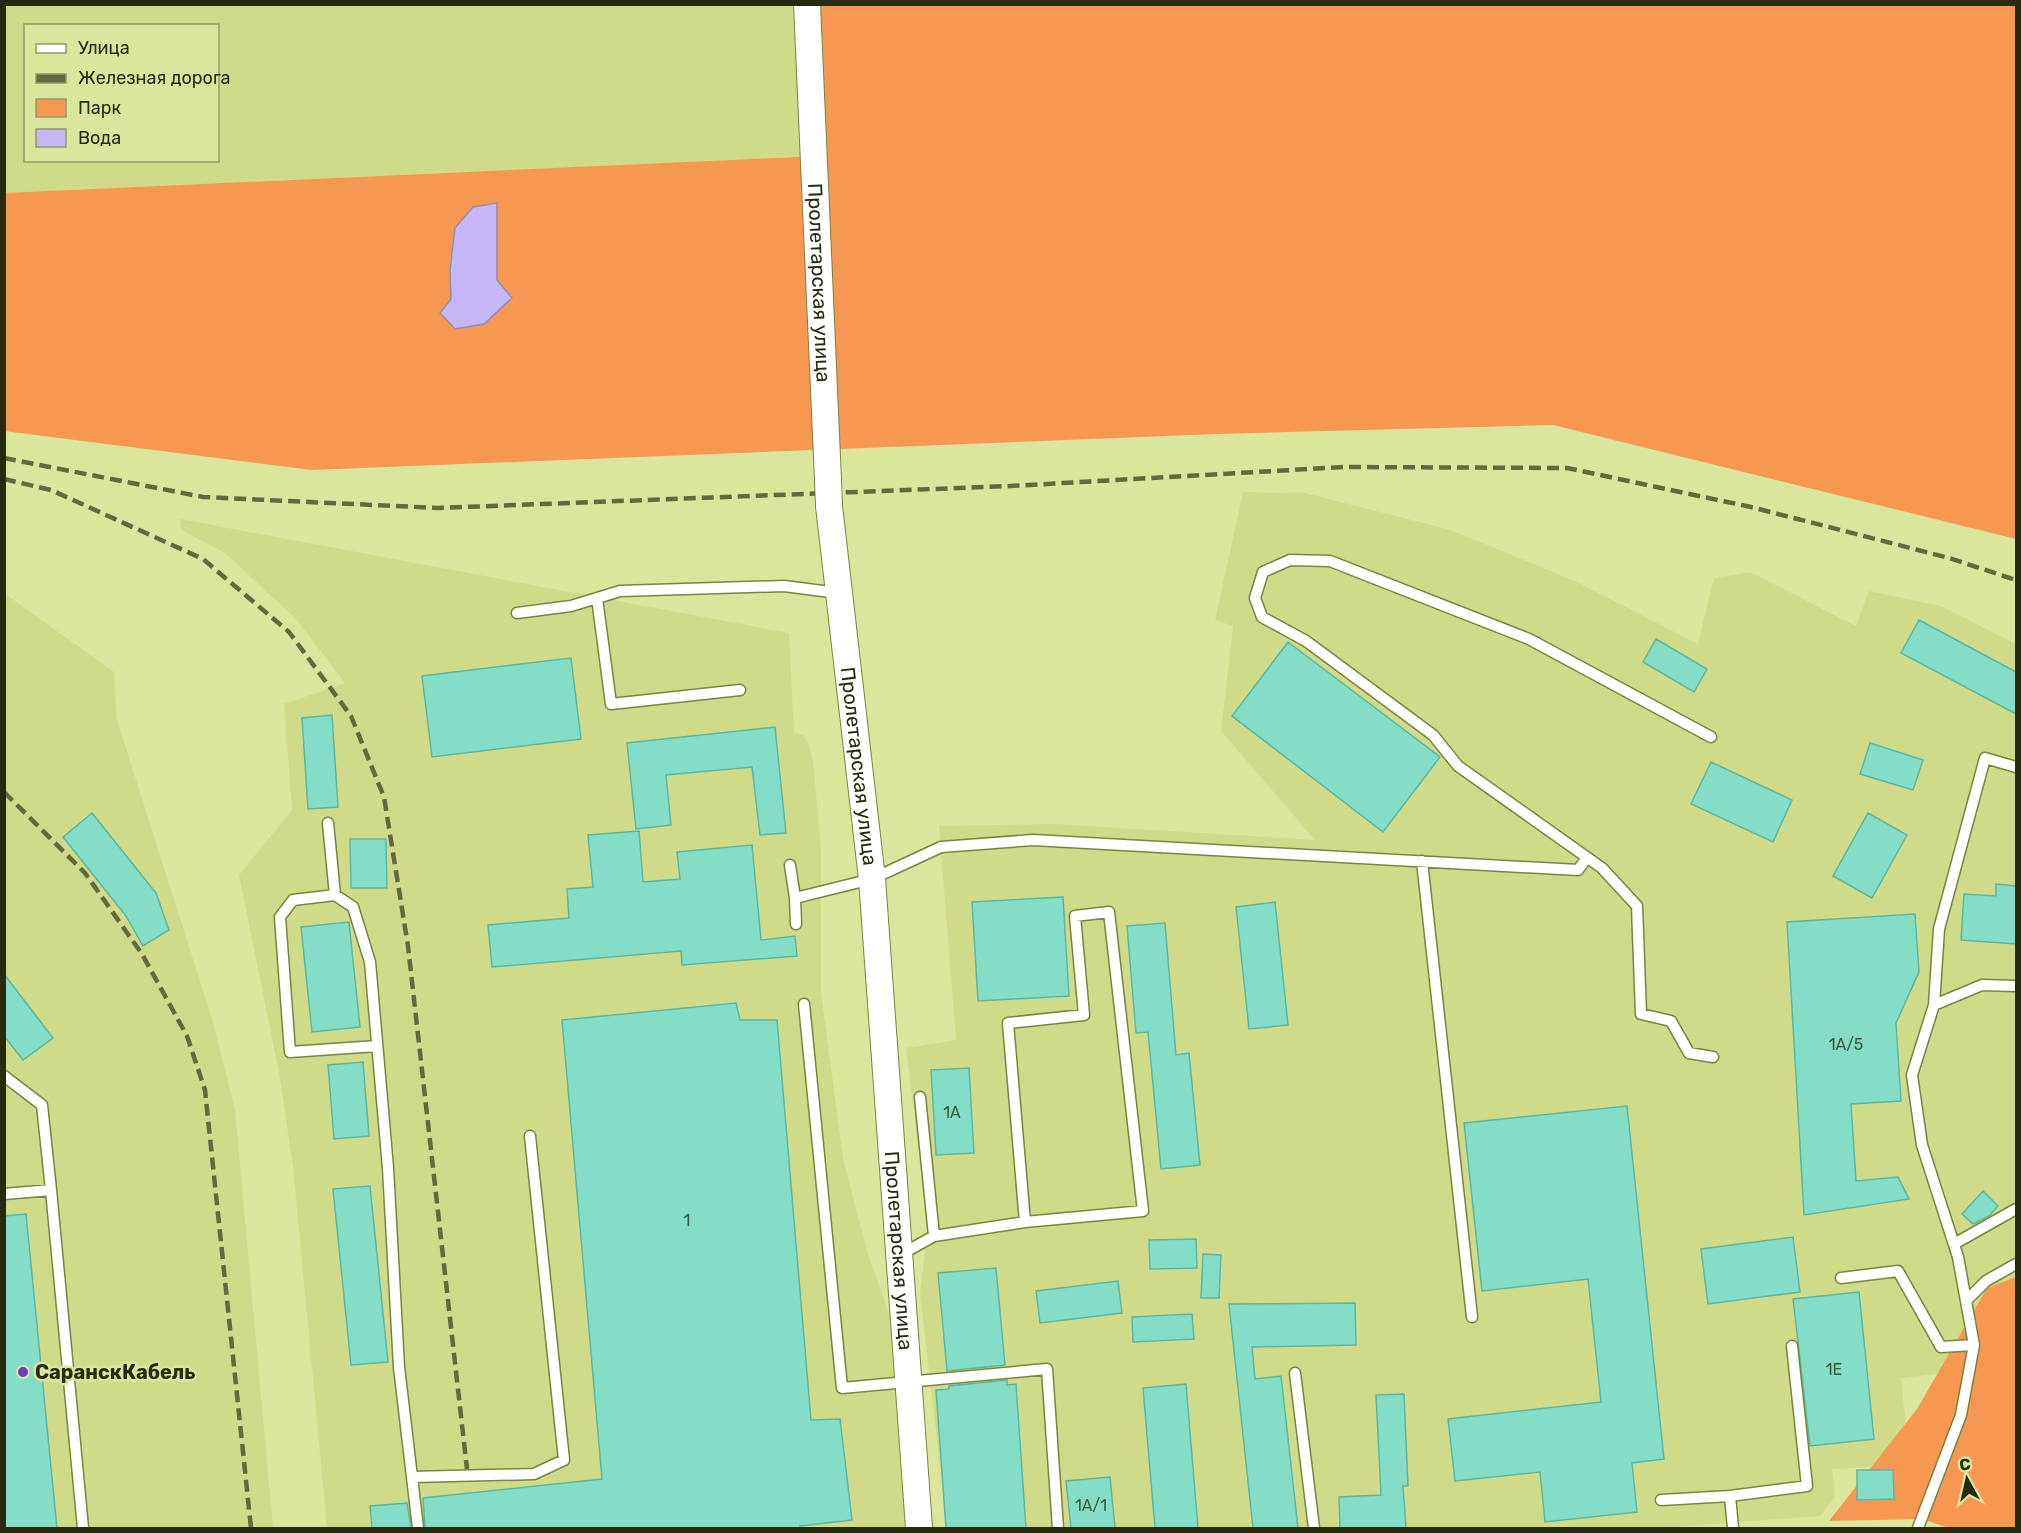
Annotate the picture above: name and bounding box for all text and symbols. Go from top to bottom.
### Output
legend [24,24,219,162]
text: Улица [78,37,130,59]
text: Железная дорога [78,67,231,89]
text: Парк [78,97,122,119]
text: Вода [78,127,121,149]
street label: Пролетарская улица [803,182,836,383]
street label: Пролетарская улица [836,666,882,867]
house number: 1А/5 [1829,1035,1863,1054]
house number: 1А [943,1103,961,1122]
street label: Пролетарская улица [880,1150,918,1351]
house number: 1 [684,1211,690,1230]
place label: СаранскКабель [35,1360,196,1384]
house number: 1Е [1826,1360,1842,1379]
marker: СаранскКабель [16,1365,30,1379]
north arrow [1937,1449,1997,1509]
text: С [1958,1454,1972,1475]
house number: 1А/1 [1075,1496,1107,1515]

